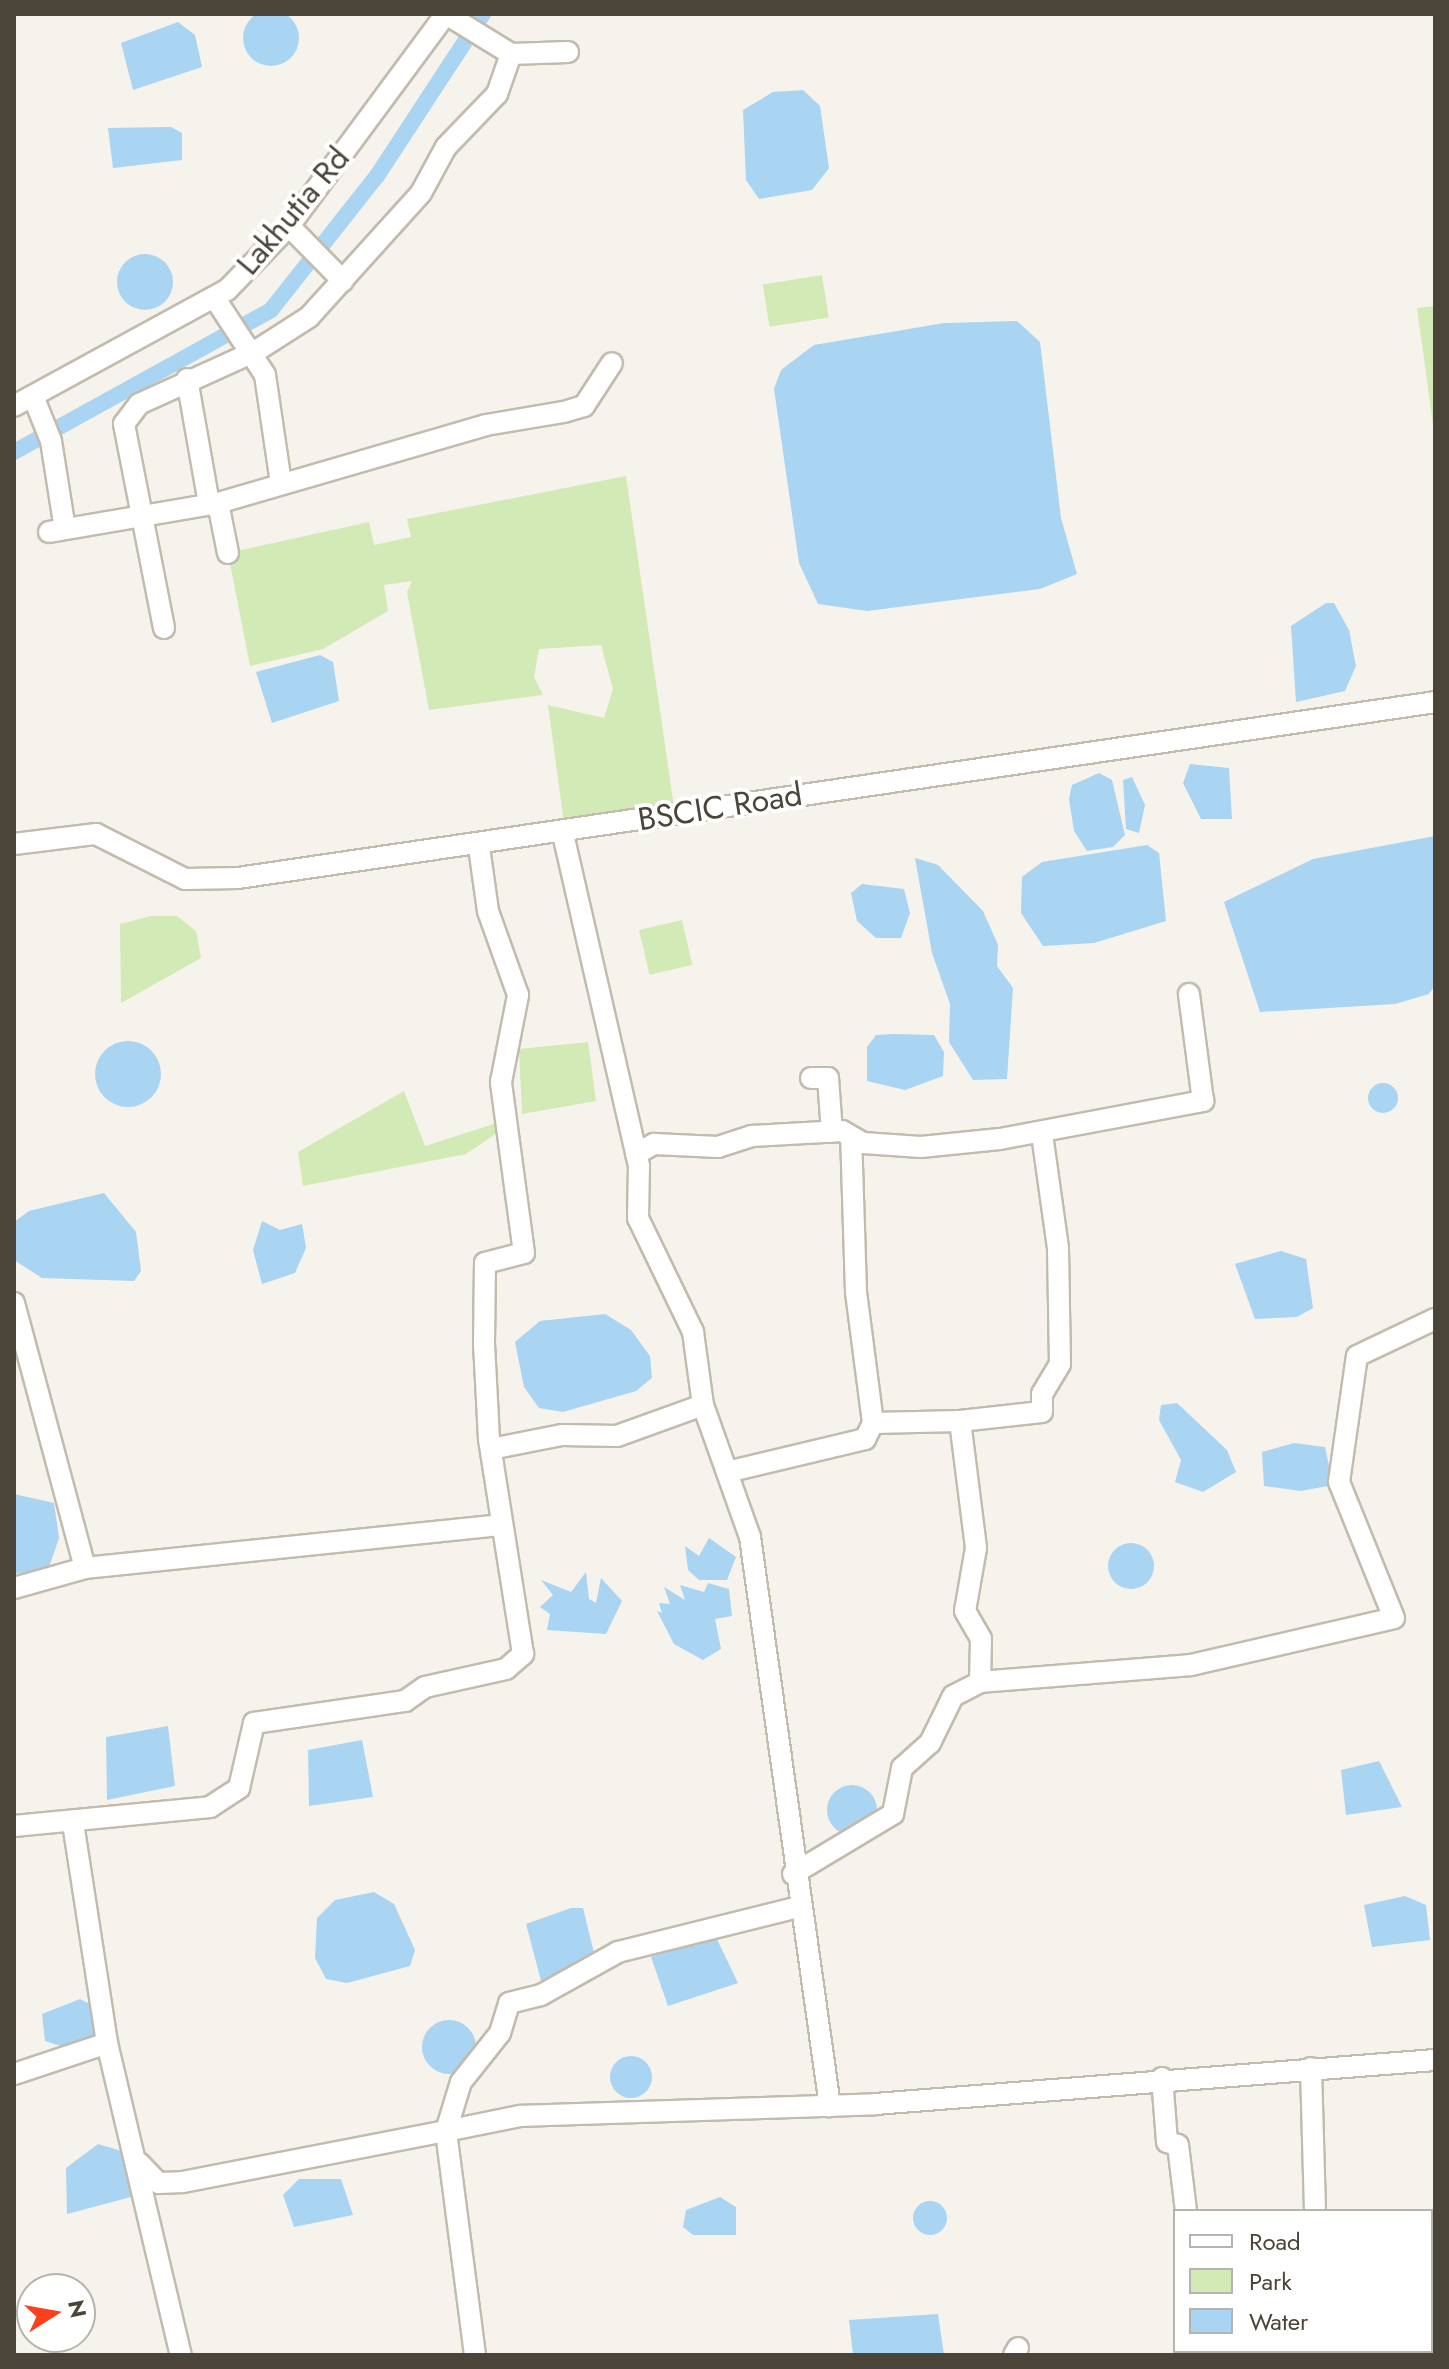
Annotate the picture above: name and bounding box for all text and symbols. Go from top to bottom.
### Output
street label: Lakhutia Rd [229,139,357,283]
street label: BSCIC Road [635,775,805,839]
legend [1173,2209,1433,2353]
text: Road [1249,2224,1301,2259]
text: Park [1249,2264,1292,2299]
north arrow [16,2273,96,2353]
text: N [60,2297,95,2320]
text: Water [1249,2304,1308,2339]

